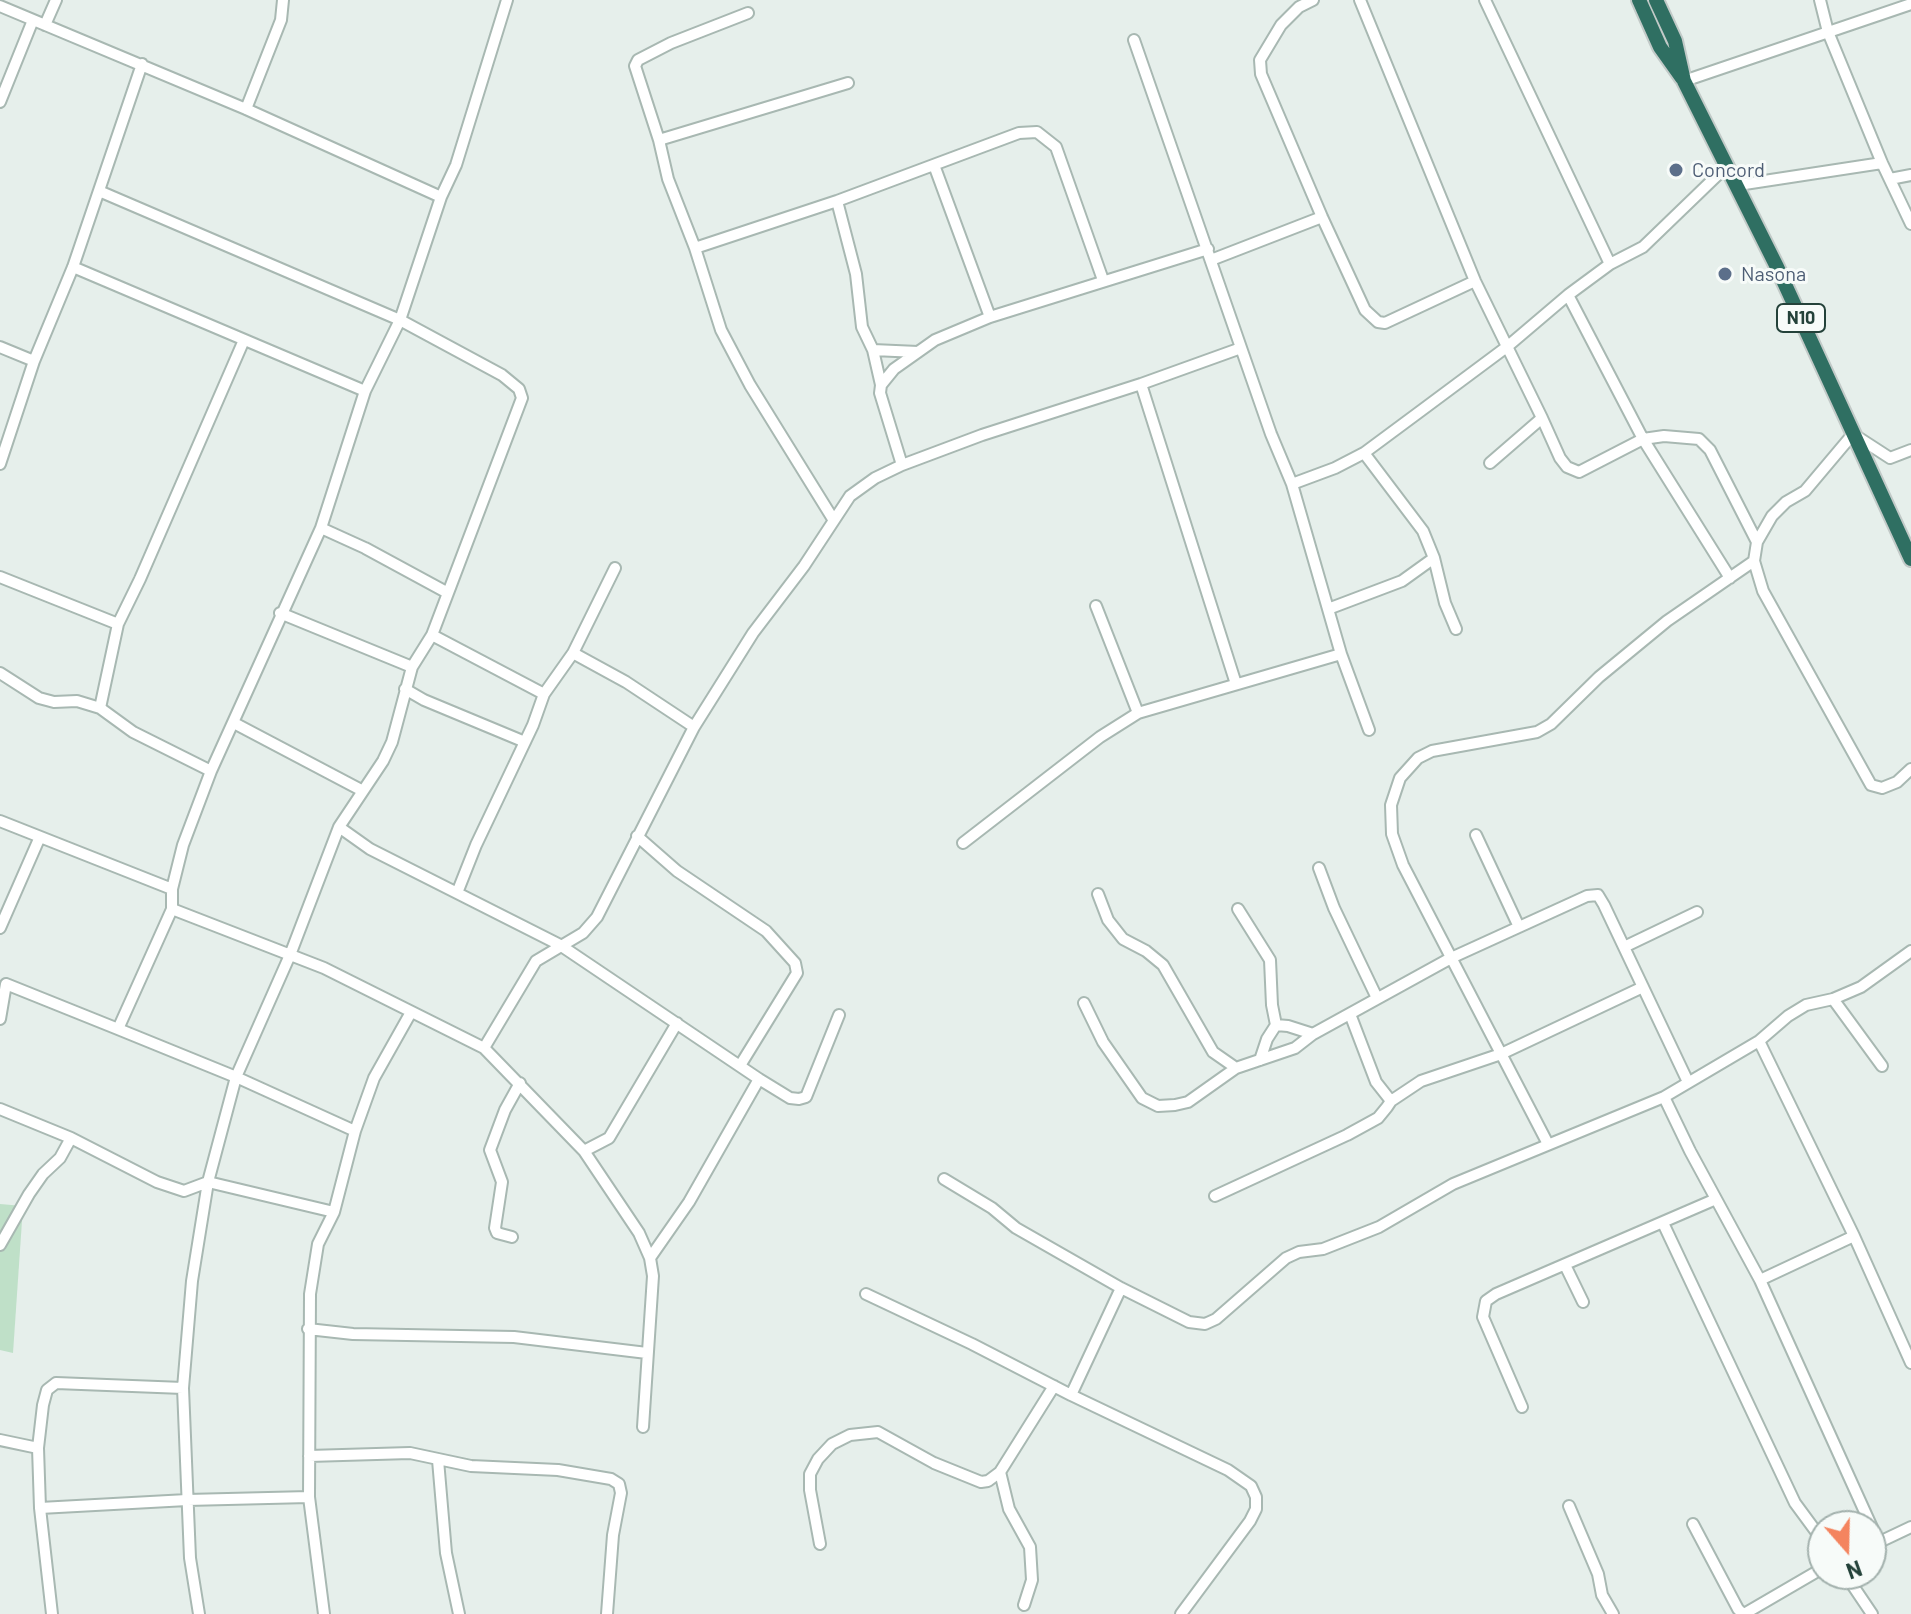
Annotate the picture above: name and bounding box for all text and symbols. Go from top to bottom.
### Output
place label: Concord [1692,158,1765,182]
marker: Concord [1667,161,1685,179]
place label: Nasona [1741,262,1806,286]
marker: Nasona [1716,265,1734,283]
road number: N10 [1777,304,1825,332]
north arrow [1807,1510,1887,1590]
text: N [1843,1556,1866,1585]

